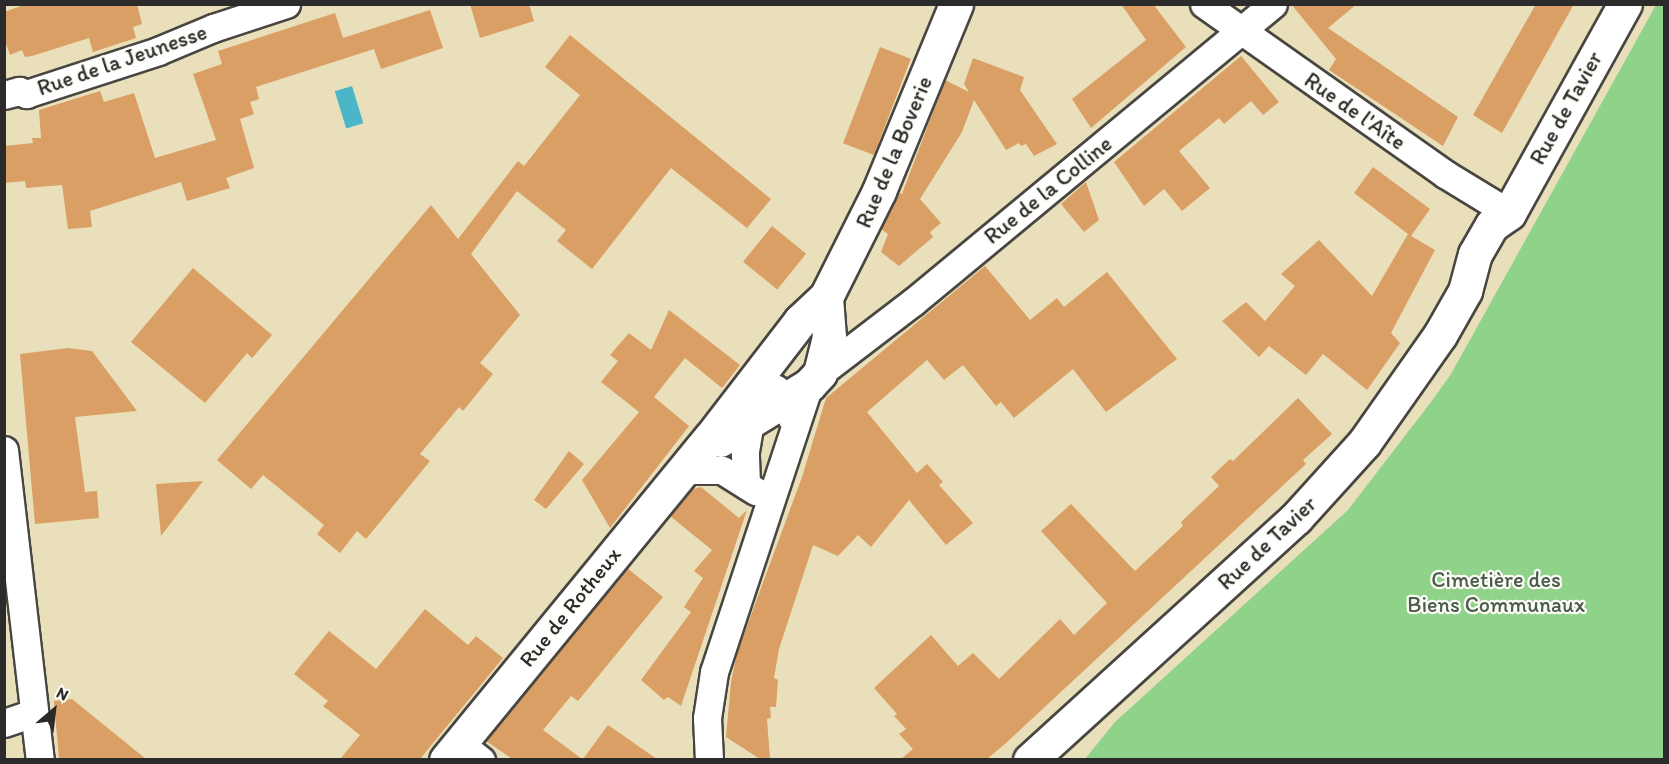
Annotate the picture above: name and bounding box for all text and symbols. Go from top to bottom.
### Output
street label: Rue de la Jeunesse [34,19,210,101]
street label: Rue de Tavier [1524,47,1608,169]
street label: Rue de l'Aîte [1299,67,1411,155]
street label: Rue de la Boverie [850,73,938,231]
street label: Rue de la Colline [978,130,1118,250]
street label: Rue de Tavier [1212,491,1322,595]
street label: Rue de Rotheux [514,542,626,672]
park label: Cimetière des Biens Communaux [1407,566,1585,618]
north arrow [24,680,84,740]
text: N [53,683,72,705]

